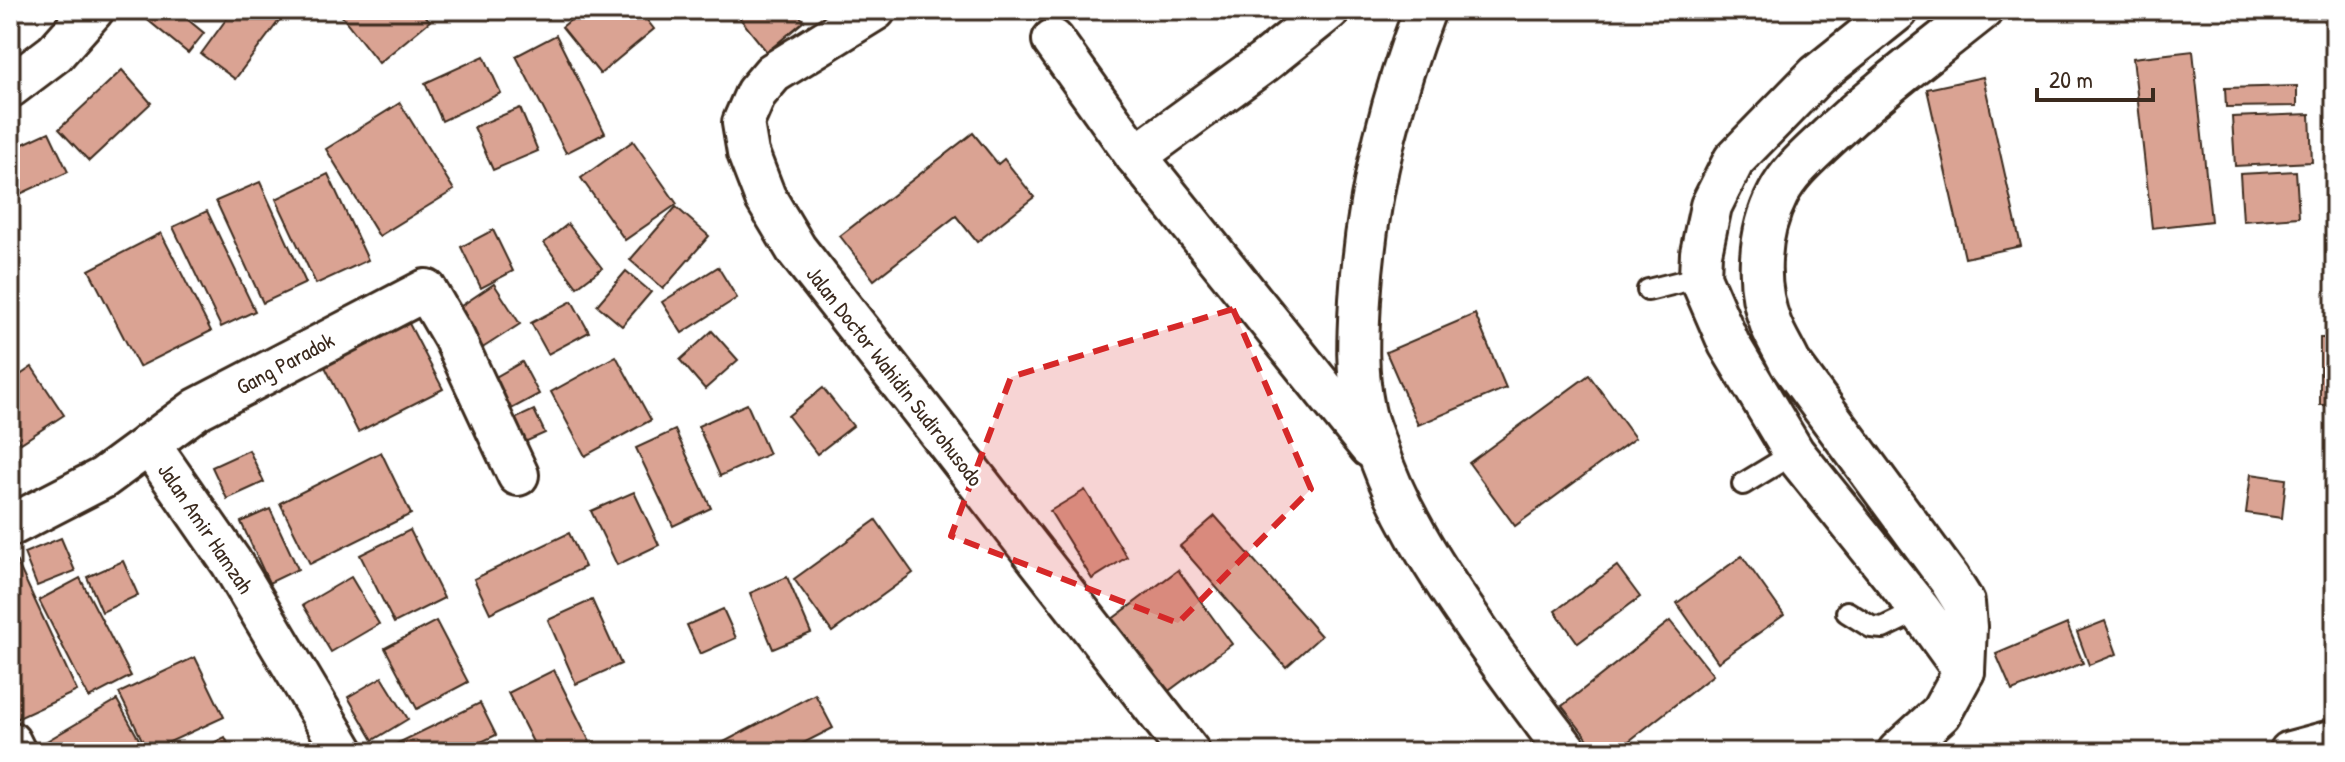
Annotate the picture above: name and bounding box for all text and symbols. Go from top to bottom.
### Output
scale bar [2037,52,2153,102]
text: 20 m [2049,63,2093,95]
street label: Jalan Doctor Wahidin Sudirohusodo [800,260,990,492]
street label: Gang Paradok [231,325,339,401]
street label: Jalan Amir Hamzah [151,457,261,599]

